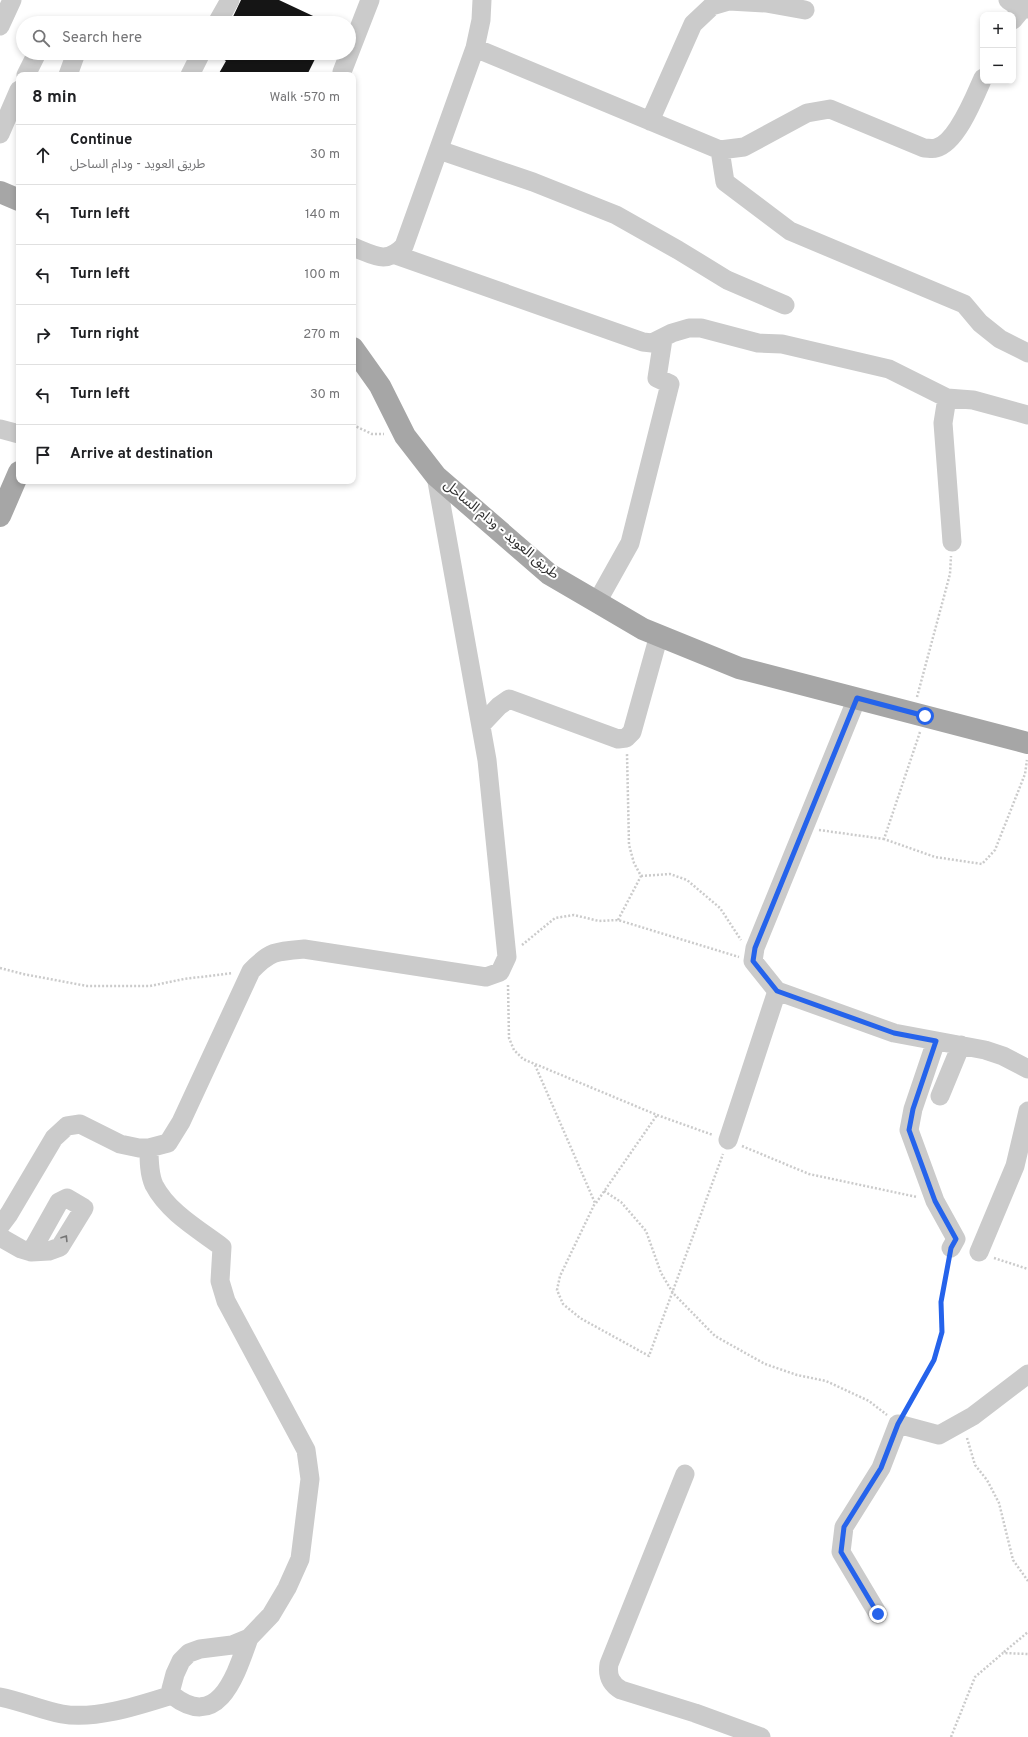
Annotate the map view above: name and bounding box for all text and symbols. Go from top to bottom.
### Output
map controls [980,12,1016,84]
button: + [980,12,1016,48]
search box [16,16,356,60]
icon: search [30,27,52,49]
text: Search here [62,29,142,48]
button: − [980,48,1016,84]
text: 8 min [32,87,77,109]
text: Walk · 570 m [269,90,340,106]
text: Continue [70,131,132,150]
icon: ahead [32,144,54,166]
text: 30 m [310,147,340,163]
text: طريق العويد - ودام الساحل [70,157,205,173]
icon: left [32,204,54,226]
text: Turn left [70,205,130,224]
text: 140 m [305,207,340,223]
icon: left [32,264,54,286]
text: Turn left [70,265,130,284]
text: 100 m [304,267,340,283]
icon: right [32,324,54,346]
text: Turn right [70,325,139,344]
text: 270 m [303,327,340,343]
icon: left [32,384,54,406]
text: Turn left [70,385,130,404]
text: 30 m [310,387,340,403]
icon: arrive [32,444,54,466]
text: Arrive at destination [70,445,213,464]
street label: طريق العويد - ودام الساحل [439,477,562,584]
route start [916,707,934,725]
one-way arrow [60,1235,67,1242]
route end [869,1605,887,1623]

